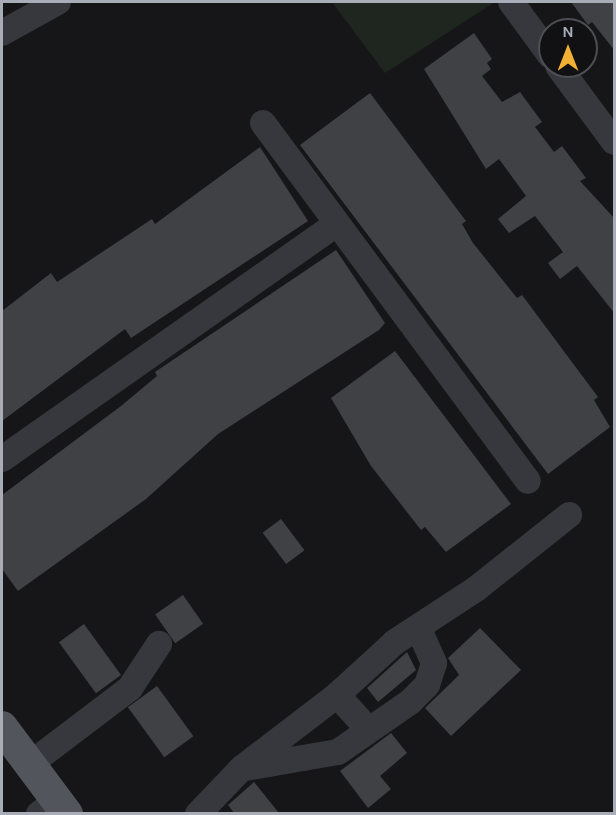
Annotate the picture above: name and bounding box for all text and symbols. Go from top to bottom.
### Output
north arrow [538,18,598,78]
text: N [562,22,574,41]

